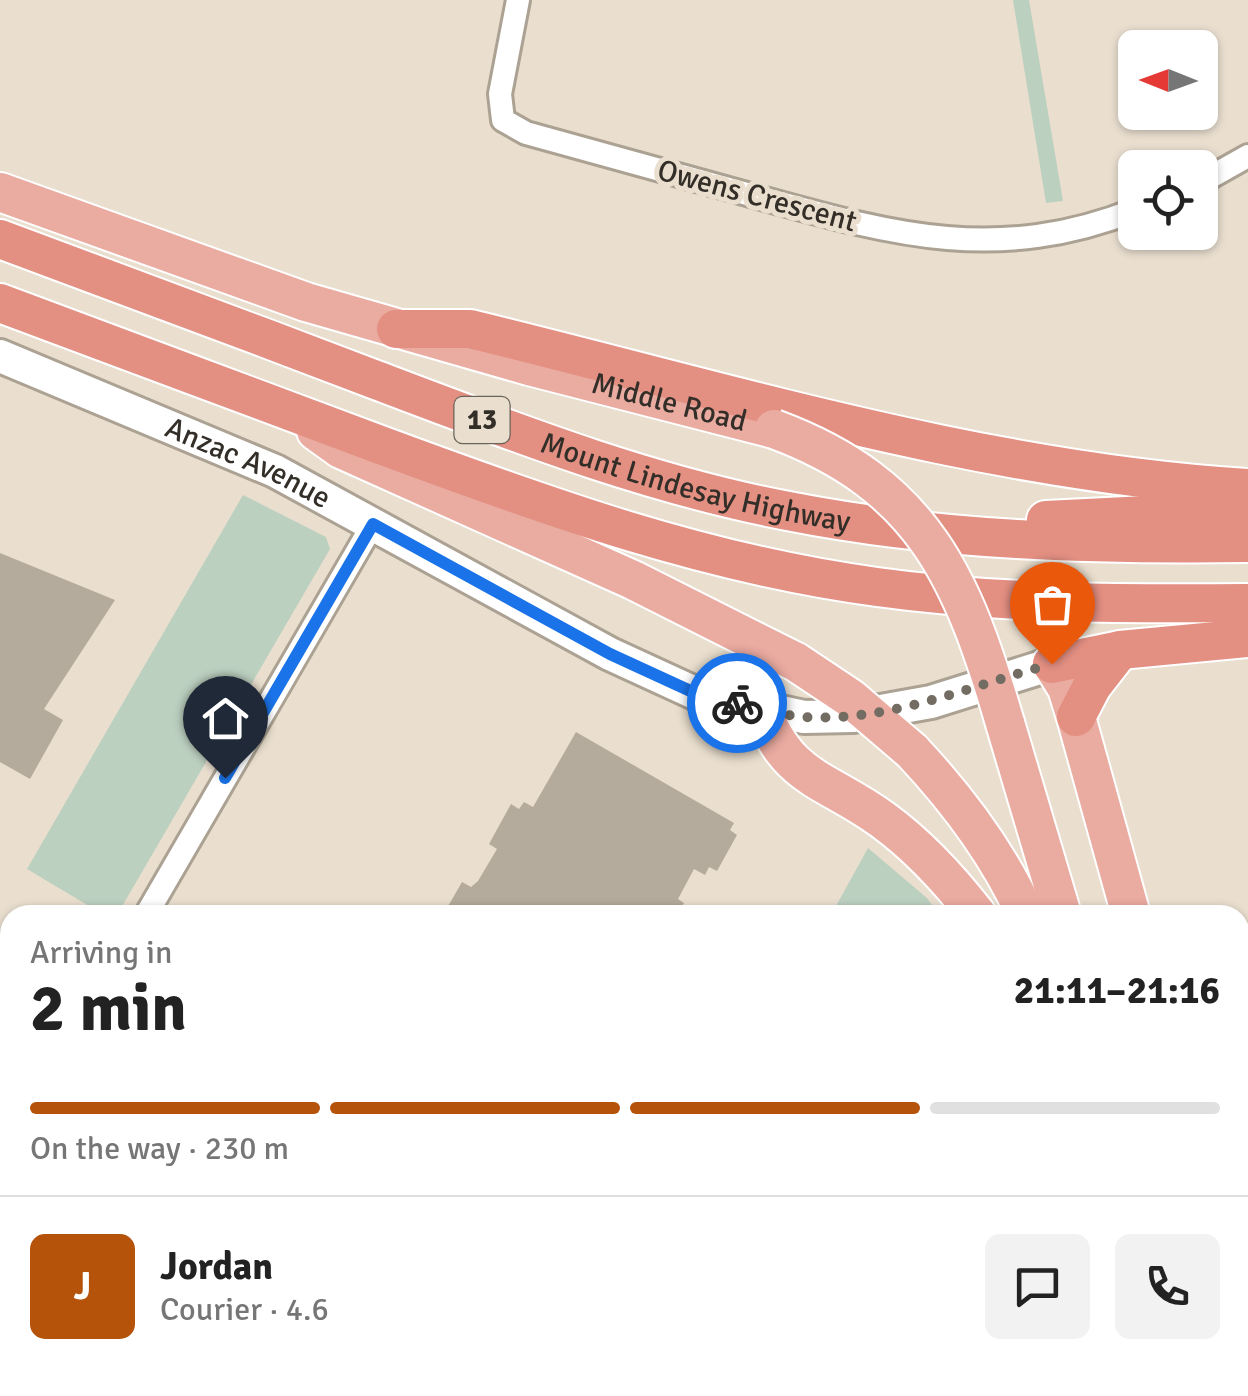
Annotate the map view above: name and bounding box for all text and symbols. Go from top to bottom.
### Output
north arrow [1118,30,1218,130]
map controls [1118,30,1218,250]
button: locate [1118,150,1218,250]
street label: Owens Crescent [653,152,861,240]
street label: Middle Road [588,364,751,440]
road number: 13 [454,397,510,443]
street label: Anzac Avenue [160,409,337,516]
street label: Mount Lindesay Highway [536,424,853,540]
pin [1010,562,1095,665]
icon: bag [1025,577,1080,632]
courier [687,653,787,753]
pin [183,676,268,779]
icon: bike [710,676,765,731]
icon: home [198,691,253,746]
text: Arriving in [30,933,172,972]
text: 21:11–21:16 [1014,967,1220,1014]
text: 2 min [30,969,187,1049]
text: On the way · 230 m [30,1129,289,1168]
button: chat [985,1234,1090,1339]
button: phone [1115,1234,1220,1339]
text: Jordan [160,1243,273,1290]
text: J [74,1263,91,1310]
text: Courier · 4.6 [160,1290,329,1329]

